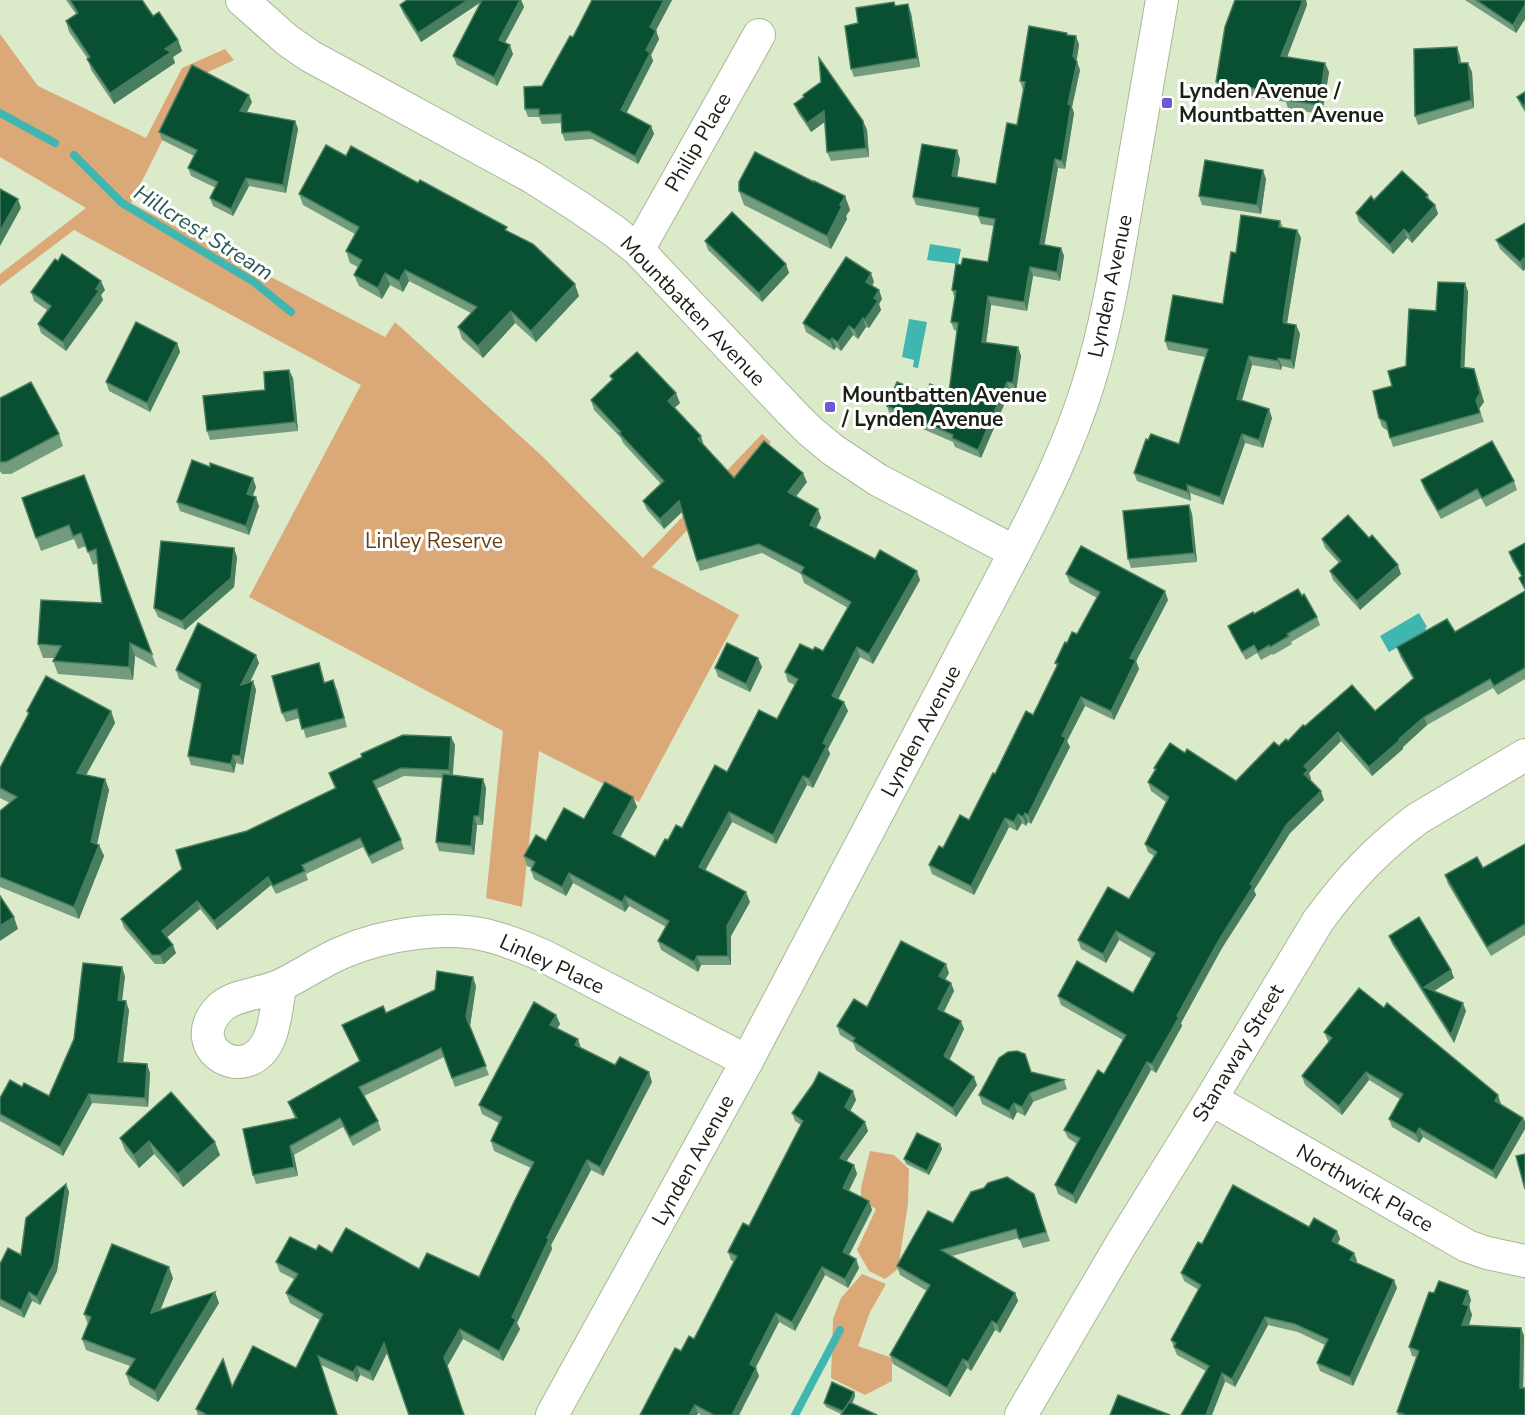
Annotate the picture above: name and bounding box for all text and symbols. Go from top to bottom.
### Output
place label: Lynden Avenue / Mountbatten Avenue [1179,77,1384,129]
street label: Philip Place [658,87,738,197]
marker: Lynden Avenue / Mountbatten Avenue [1160,96,1174,110]
water label: Hillcrest Stream [128,178,279,288]
street label: Lynden Avenue [1081,212,1139,360]
street label: Mountbatten Avenue [614,230,772,392]
place label: Mountbatten Avenue / Lynden Avenue [841,381,1047,433]
marker: Mountbatten Avenue / Lynden Avenue [823,400,837,414]
park label: Linley Reserve [365,527,503,555]
street label: Lynden Avenue [874,660,968,802]
street label: Linley Place [495,927,609,1001]
street label: Stanaway Street [1186,978,1291,1127]
street label: Lynden Avenue [645,1090,741,1230]
street label: Northwick Place [1291,1137,1439,1239]

